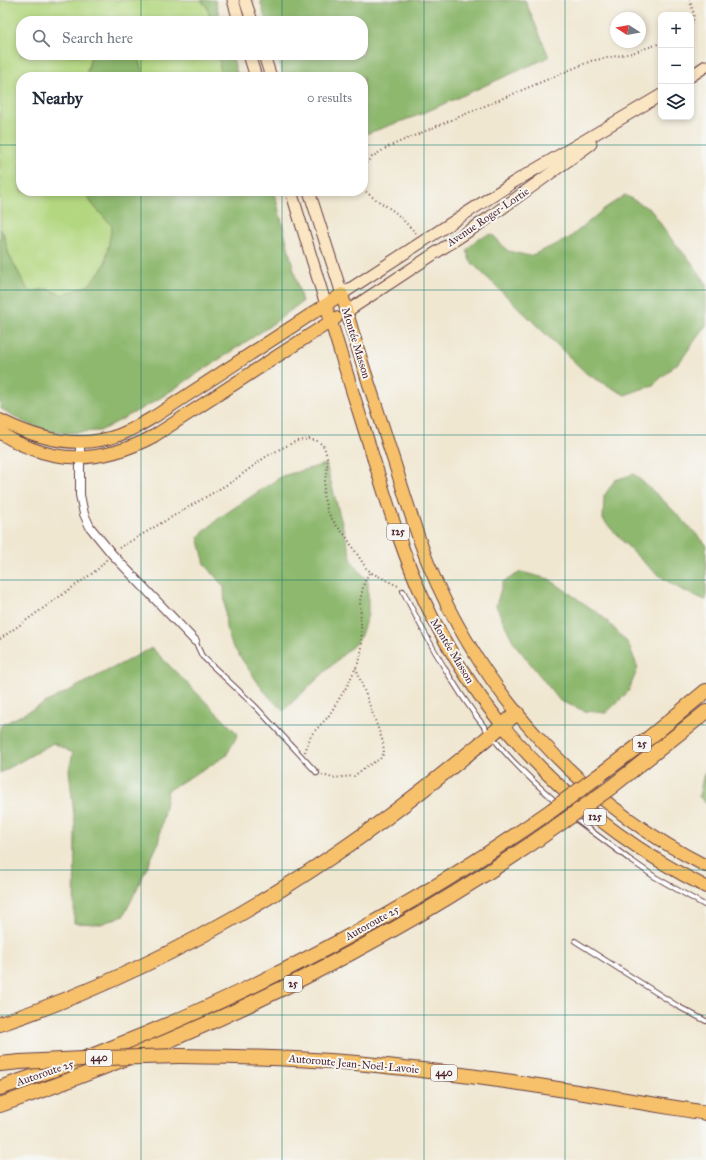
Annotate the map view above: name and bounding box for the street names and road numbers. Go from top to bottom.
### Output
street label: Avenue Roger-Lortie [444,184,532,250]
street label: Montée Masson [339,306,373,380]
road number: 125 [387,524,409,540]
street label: Montée Masson [427,616,477,686]
road number: 25 [633,736,651,752]
road number: 125 [584,809,606,825]
street label: Autoroute 25 [342,903,401,944]
road number: 25 [284,976,302,992]
road number: 440 [86,1050,112,1066]
street label: Autoroute Jean-Noël-Lavoie [287,1052,420,1077]
street label: Autoroute 25 [14,1057,75,1089]
road number: 440 [431,1065,457,1081]

